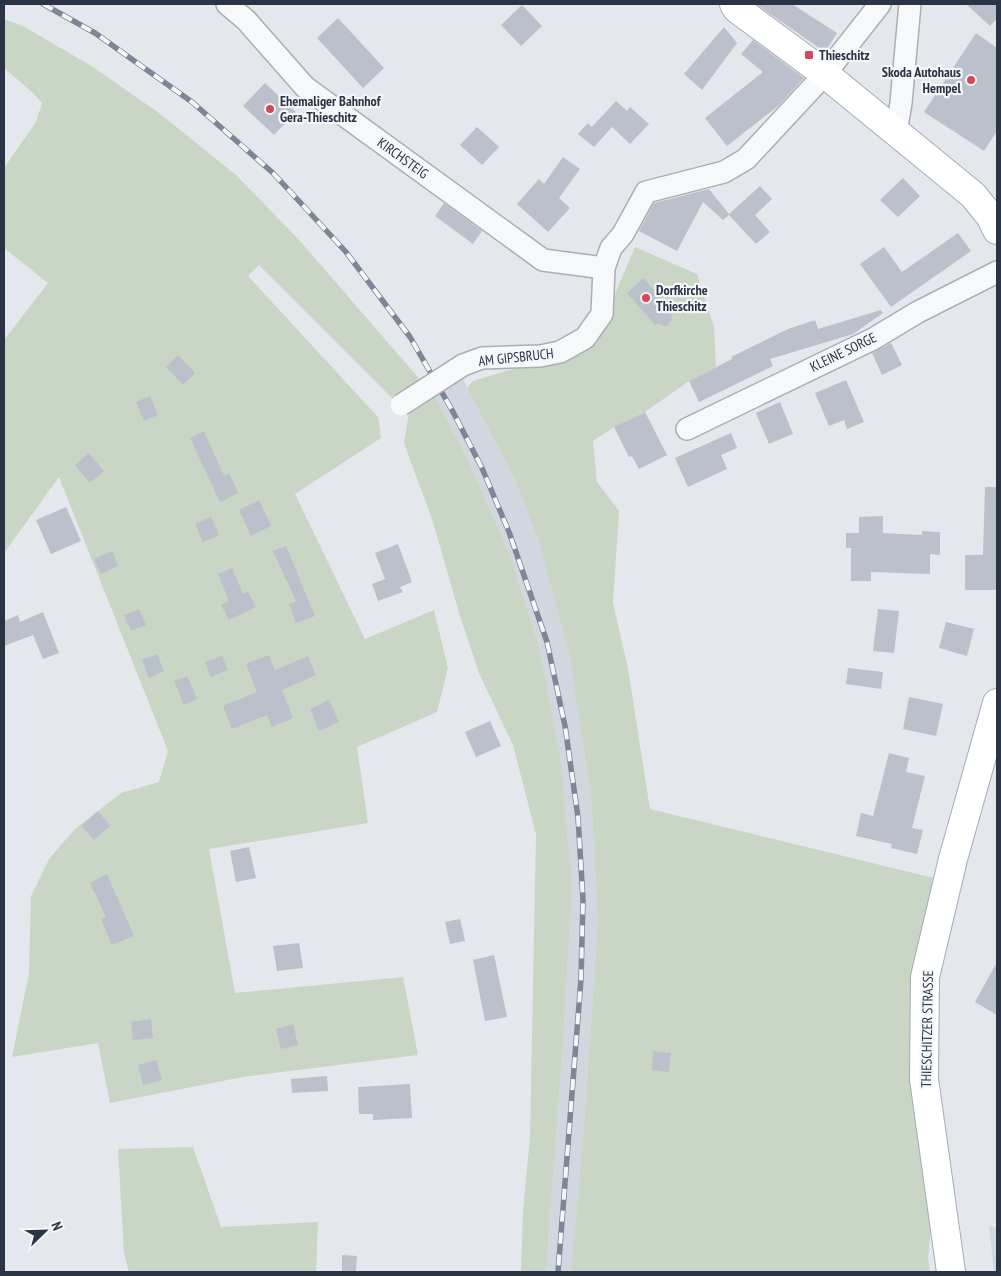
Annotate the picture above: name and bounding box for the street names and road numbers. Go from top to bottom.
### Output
street label: KIRCHSTEIG [374,133,432,183]
street label: KLEINE SORGE [807,328,879,376]
street label: AM GIPSBRUCH [478,344,554,370]
street label: THIESCHITZER STRASSE [917,970,937,1088]

